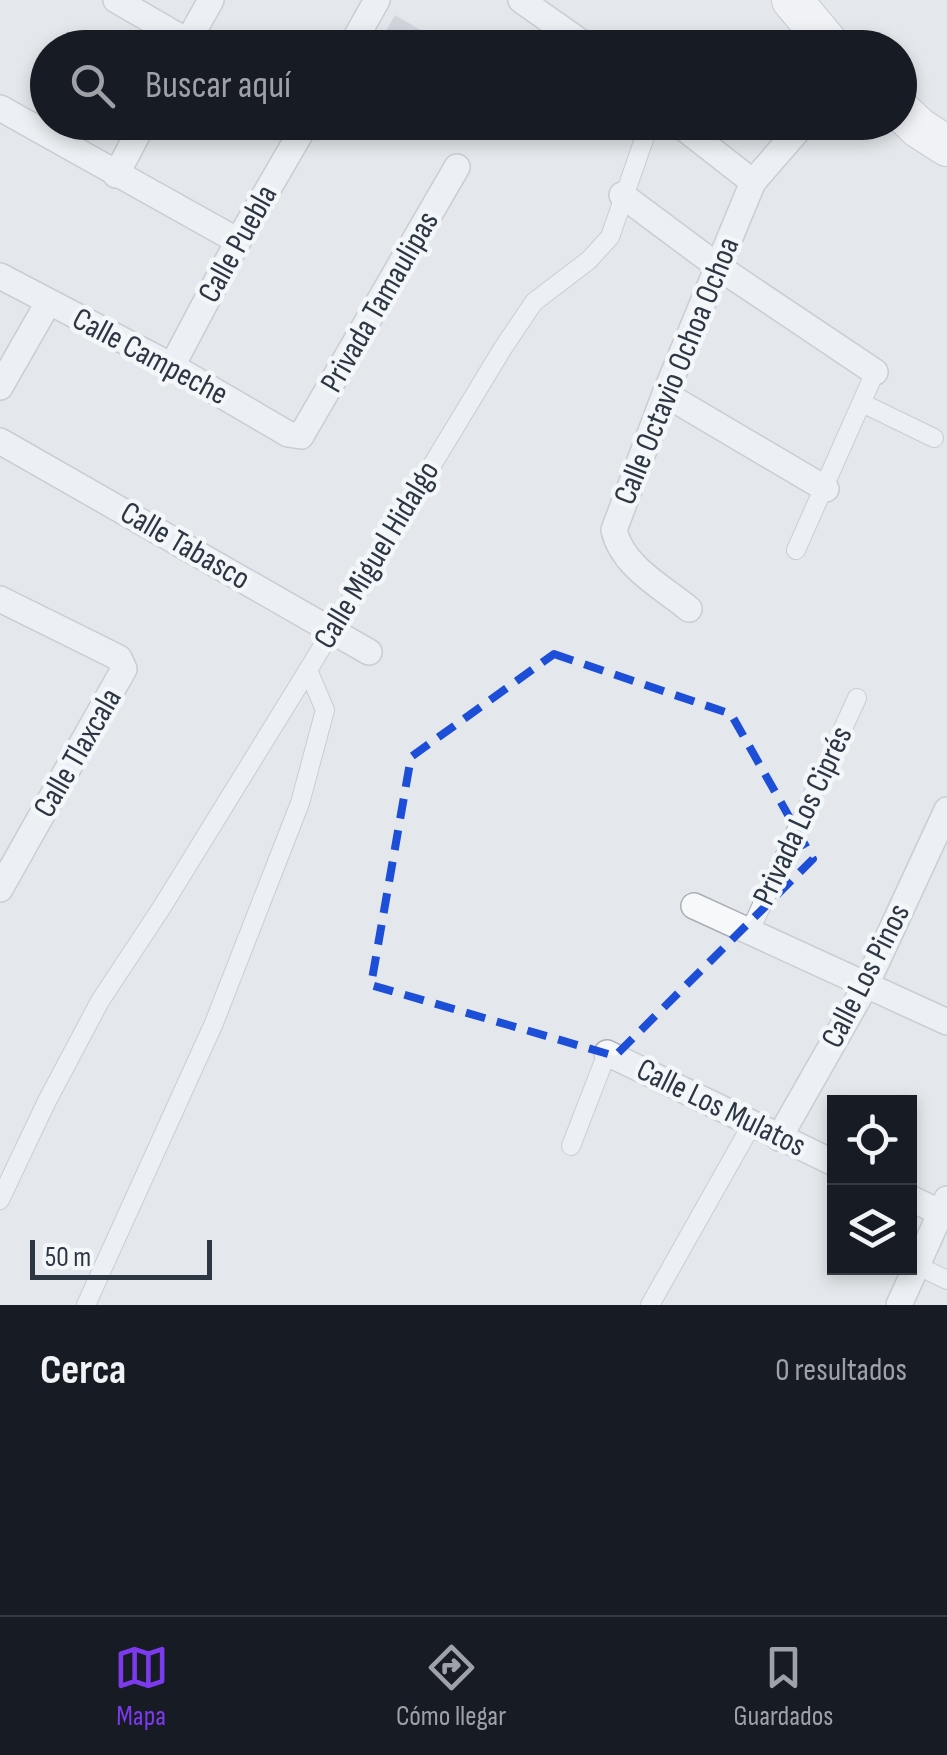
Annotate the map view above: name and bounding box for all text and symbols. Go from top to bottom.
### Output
search box [30,30,917,140]
icon: search [65,58,120,113]
text: Buscar aquí [145,63,291,108]
street label: Calle Puebla [190,178,286,310]
street label: Privada Tamaulipas [312,204,448,400]
street label: Calle Octavio Ochoa Ochoa [606,232,748,510]
street label: Calle Campeche [66,300,234,414]
street label: Calle Miguel Hidalgo [306,454,448,656]
street label: Calle Tabasco [113,493,257,599]
street label: Calle Tlaxcala [25,682,131,824]
street label: Privada Los Ciprés [745,720,861,912]
street label: Calle Los Pinos [813,897,919,1055]
street label: Calle Los Mulatos [630,1050,812,1166]
map controls [827,1095,917,1275]
button: locate [827,1095,917,1185]
button: layers [827,1185,917,1275]
scale bar [30,1235,212,1280]
text: 50 m [45,1241,91,1274]
text: Cerca [40,1345,126,1396]
text: 0 resultados [775,1351,907,1390]
tab: Mapa [114,1640,169,1733]
tab: Cómo llegar [396,1640,506,1733]
tab: Guardados [733,1640,833,1733]

